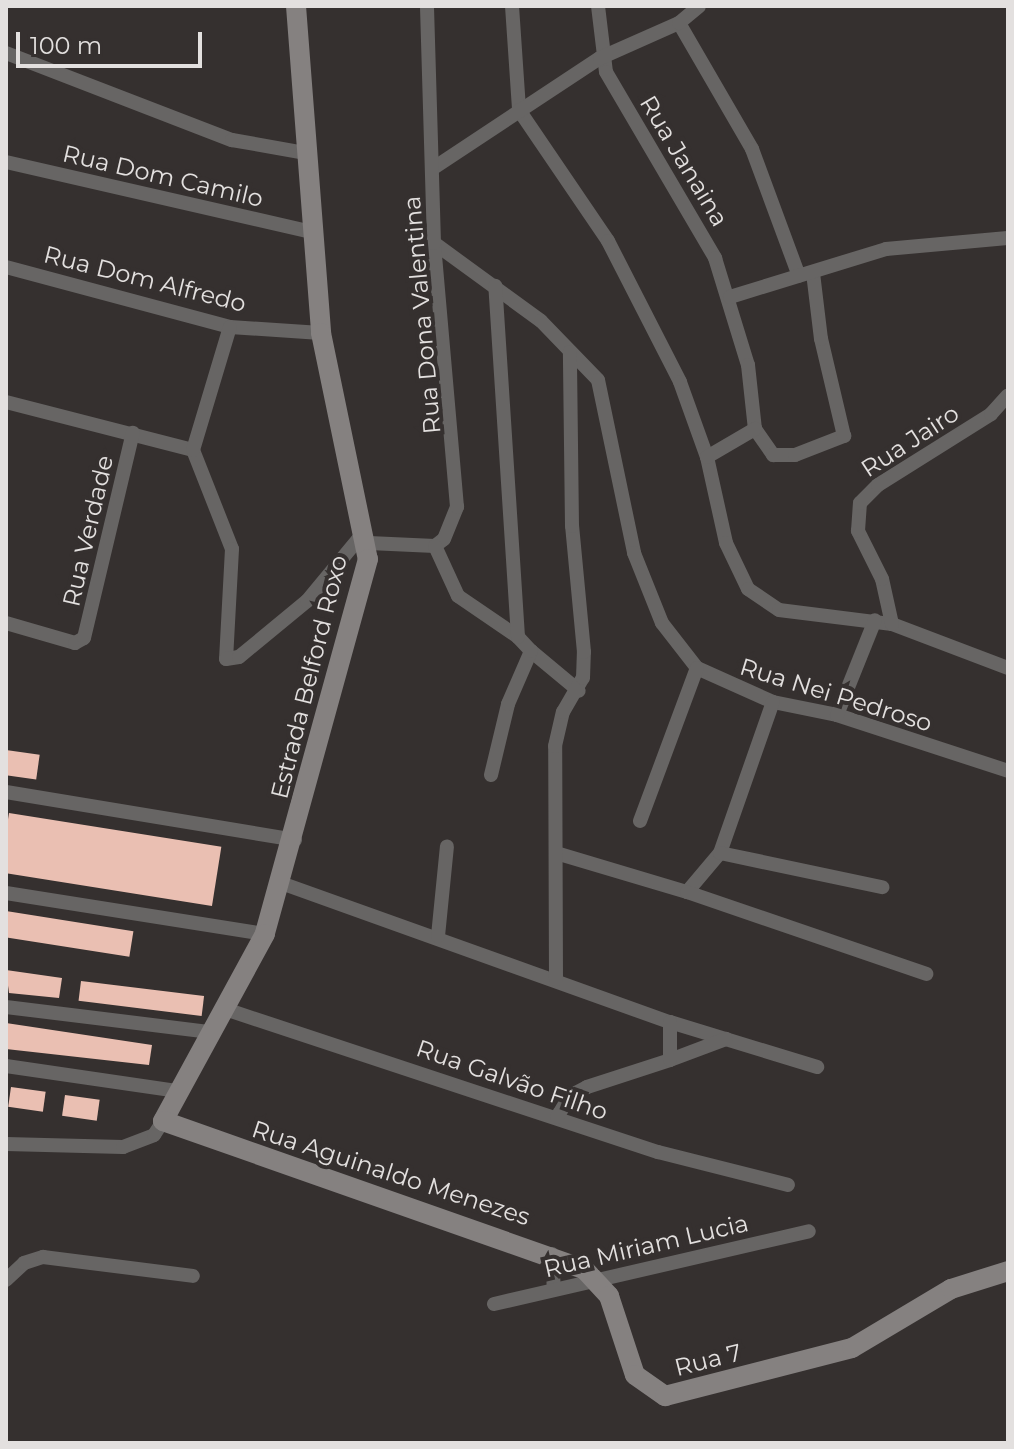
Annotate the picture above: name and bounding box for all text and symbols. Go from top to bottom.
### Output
scale bar [20,16,206,66]
text: 100 m [30,31,102,60]
street label: Rua Janaina [634,90,734,232]
street label: Rua Dom Camilo [60,139,266,213]
street label: Rua Dona Valentina [397,195,447,435]
street label: Rua Dom Alfredo [41,240,249,318]
street label: Rua Jairo [856,399,964,483]
street label: Rua Verdade [57,453,119,609]
street label: Estrada Belford Roxo [265,552,353,802]
street label: Rua Nei Pedroso [736,652,936,738]
street label: Rua Galvão Filho [413,1034,611,1126]
street label: Rua Aguinaldo Menezes [248,1114,534,1232]
street label: Rua Miriam Lucia [541,1208,751,1284]
street label: Rua 7 [671,1338,745,1382]

